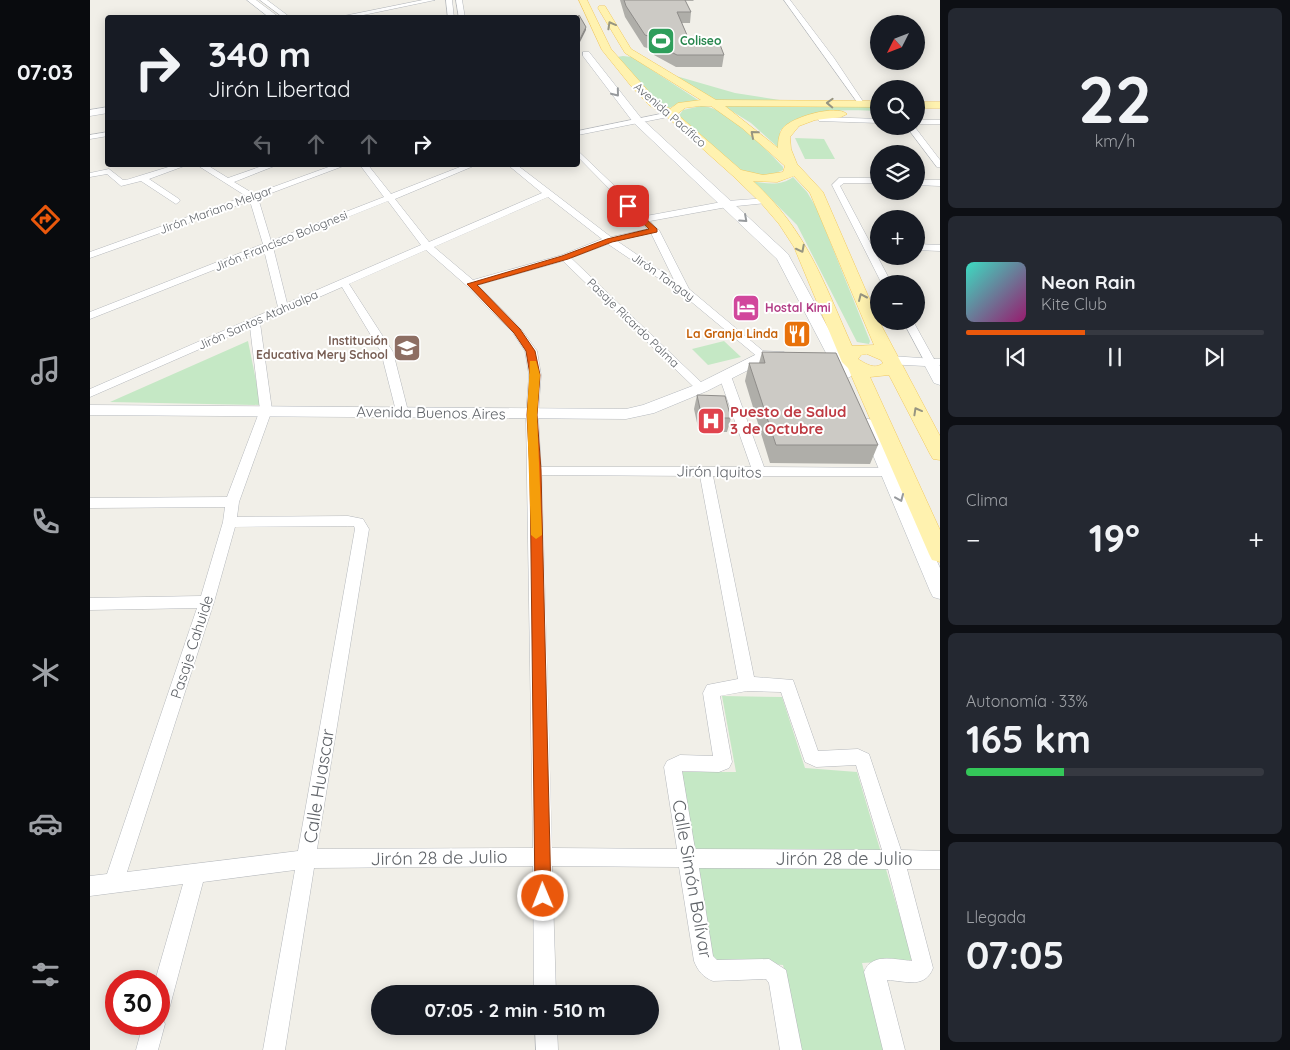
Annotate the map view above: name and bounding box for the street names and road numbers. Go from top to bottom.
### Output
street label: Avenida Pacífico [631,79,710,150]
street label: Jirón Mariano Melgar [157,182,275,237]
street label: Jirón Francisco Bolognesi [212,207,350,274]
street label: Jirón Tangay [629,249,698,304]
street label: Pasaje Ricardo Palma [584,275,683,370]
street label: Jirón Santos Atahualpa [195,286,320,353]
street label: Avenida Buenos Aires [356,402,506,423]
street label: Jirón Iquitos [676,461,762,482]
street label: Pasaje Cahuide [166,593,217,701]
street label: Calle Huascar [298,727,339,845]
street label: Calle Simón Bolívar [667,798,718,960]
street label: Jirón 28 de Julio [370,845,508,870]
street label: Jirón 28 de Julio [775,847,913,870]

